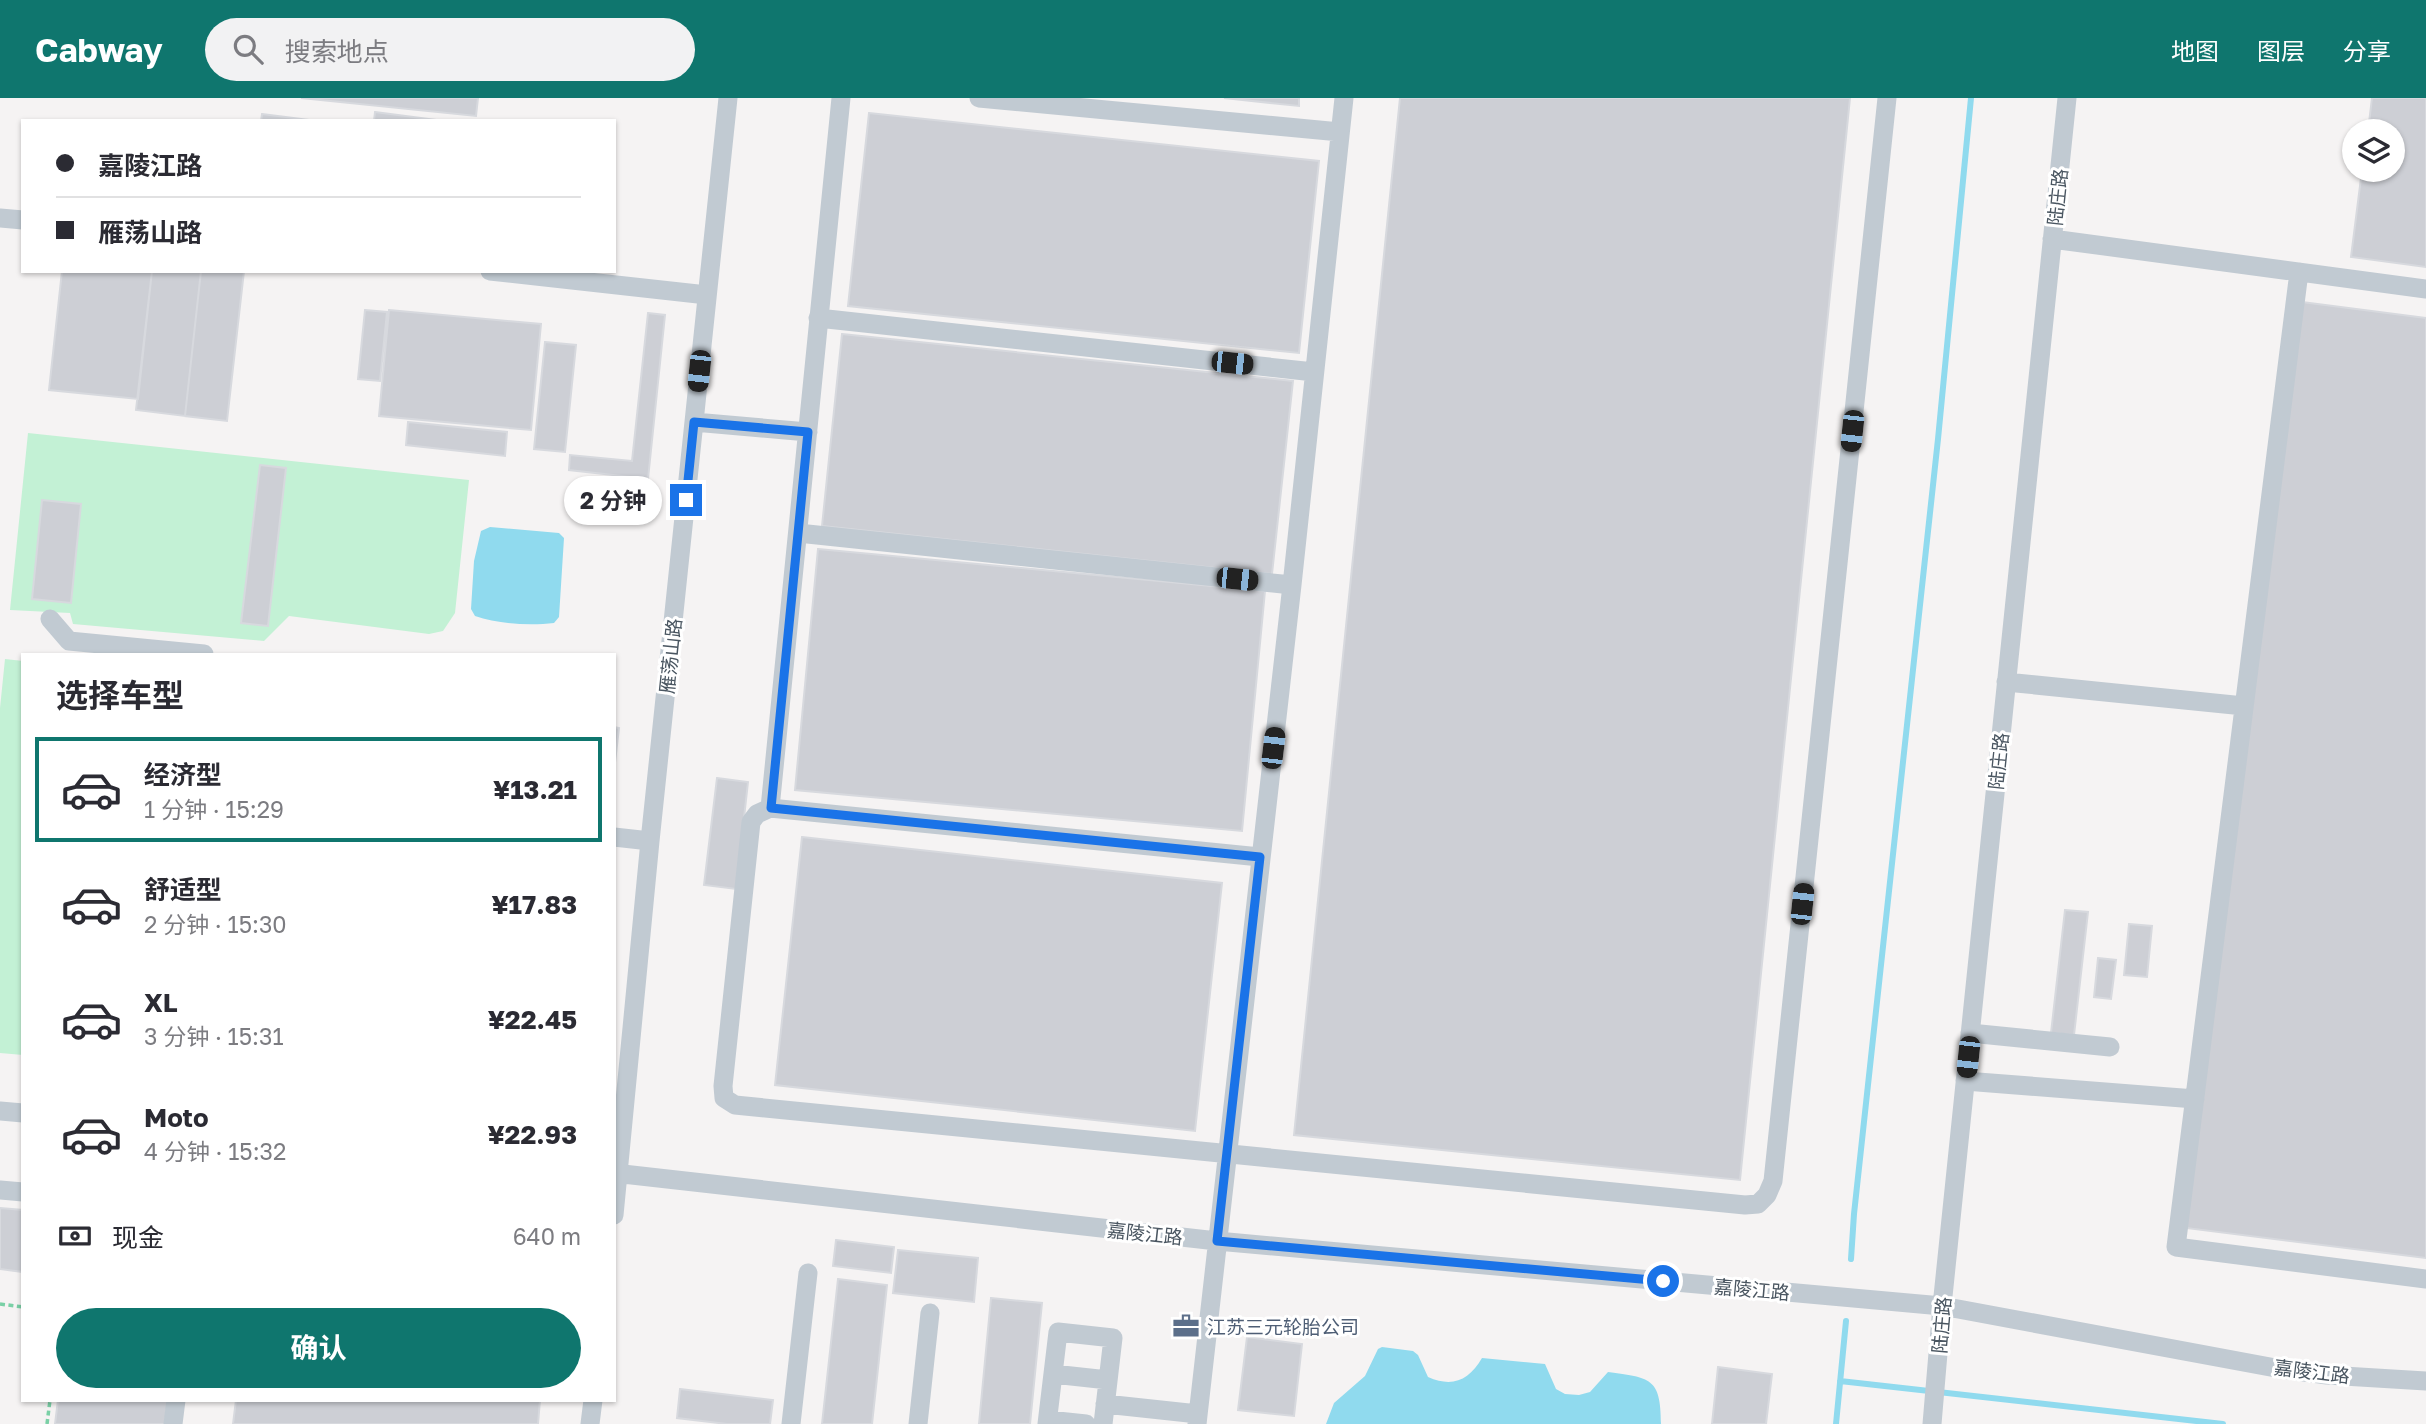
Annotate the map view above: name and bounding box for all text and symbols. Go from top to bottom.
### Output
search box [205,18,695,81]
text: Cabway [35,30,163,69]
icon: search [229,30,267,68]
text: 搜索地点 [285,36,389,67]
text: 地图 [2171,36,2219,65]
text: 图层 [2257,36,2305,65]
text: 分享 [2343,36,2391,65]
map controls [2342,119,2405,182]
button: layers [2342,119,2405,182]
text: 嘉陵江路 [98,150,202,181]
street label: 陆庄路 [2043,167,2071,227]
text: 雁荡山路 [98,217,202,248]
car [687,349,712,393]
car [1211,350,1254,376]
car [1840,409,1865,453]
callout: 2 分钟 [564,476,662,524]
route end [670,484,702,516]
text: 2 分钟 [580,486,646,514]
car [1216,566,1259,592]
street label: 雁荡山路 [655,617,685,695]
text: 选择车型 [56,676,184,714]
car [1261,726,1286,770]
street label: 陆庄路 [1984,731,2012,791]
icon: car [60,758,123,821]
text: 经济型 [144,759,222,790]
text: ¥13.21 [493,774,577,805]
text: 1 分钟 · 15:29 [144,795,284,823]
icon: car [60,873,123,936]
text: 舒适型 [144,874,222,905]
car [1790,882,1815,926]
text: ¥17.83 [491,889,577,920]
text: 2 分钟 · 15:30 [144,910,287,938]
text: XL [144,987,178,1018]
icon: car [60,988,123,1051]
text: ¥22.45 [488,1004,577,1035]
text: 3 分钟 · 15:31 [144,1022,284,1050]
car [1956,1035,1981,1079]
text: Moto [144,1102,209,1133]
icon: car [60,1103,123,1166]
text: ¥22.93 [487,1119,577,1150]
text: 4 分钟 · 15:32 [144,1137,286,1165]
icon: cash [56,1217,94,1255]
street label: 嘉陵江路 [1106,1218,1184,1248]
text: 现金 [112,1222,164,1253]
text: 640 m [513,1222,581,1250]
route start [1647,1265,1679,1297]
street label: 嘉陵江路 [1713,1274,1791,1304]
street label: 陆庄路 [1927,1296,1955,1354]
button: 确认 [56,1308,581,1388]
office icon: 江苏三元轮胎公司 [1171,1311,1201,1341]
place label: 江苏三元轮胎公司 [1207,1315,1359,1338]
street label: 嘉陵江路 [2273,1355,2351,1387]

